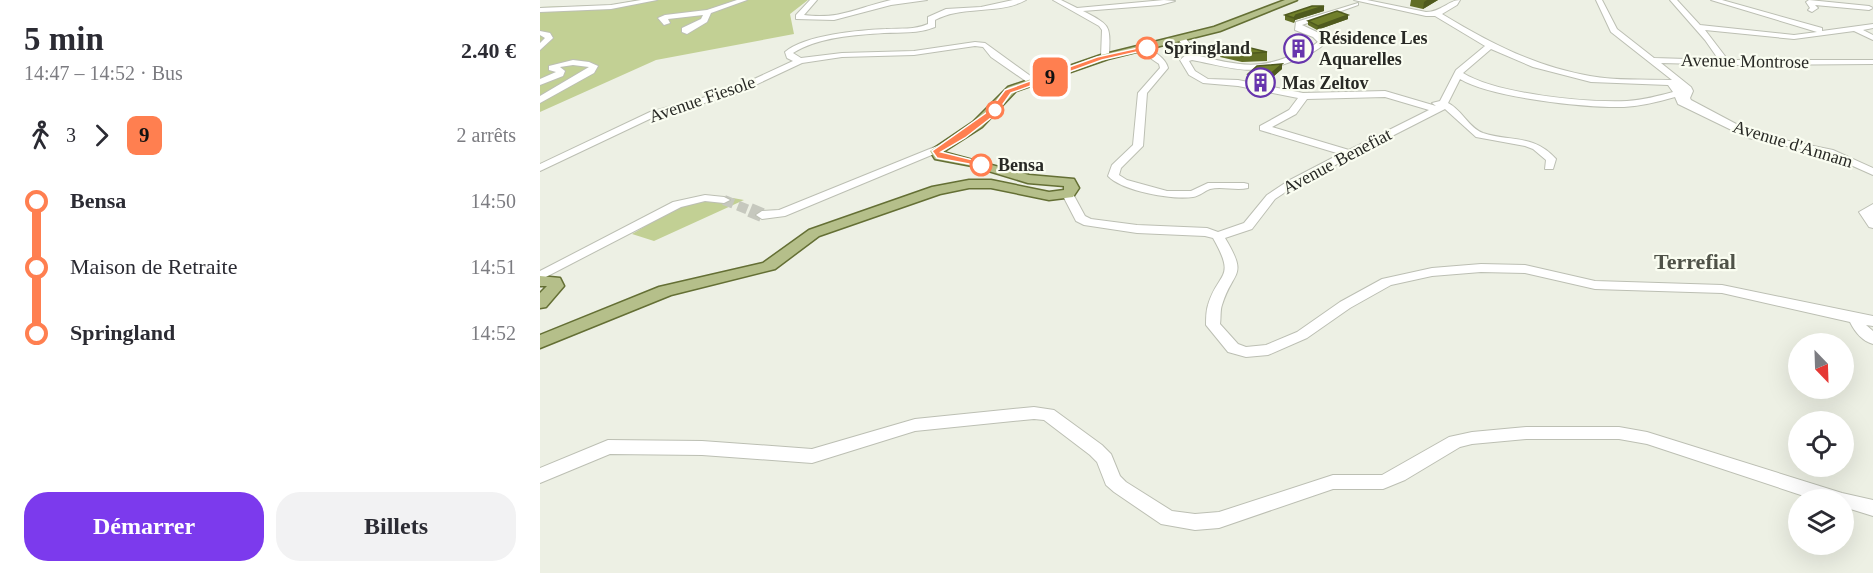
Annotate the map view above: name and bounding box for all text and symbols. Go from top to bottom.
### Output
text: 5 min [24,21,104,57]
place label: Résidence Les Aquarelles [1319,28,1427,69]
building icon: Résidence Les Aquarelles [1282,32,1314,64]
marker: Springland [1136,37,1158,59]
text: 2.40 € [461,38,516,63]
place label: Springland [1164,38,1250,58]
street label: Avenue Montrose [1681,50,1809,72]
line badge: 9 [1030,58,1070,97]
text: 14:47 – 14:52 · Bus [24,62,183,84]
text: 9 [1045,65,1055,89]
building icon: Mas Zeltov [1245,67,1277,99]
street label: Avenue Fiesole [646,71,758,127]
place label: Mas Zeltov [1282,73,1368,93]
unlabelled marker [986,101,1004,119]
street label: Avenue d'Annam [1731,116,1855,172]
icon: walk [24,119,57,152]
icon: forward [85,119,118,152]
text: 9 [139,123,150,147]
text: 3 [66,124,76,146]
text: 2 arrêts [457,124,516,146]
street label: Avenue Benefiat [1279,124,1395,198]
marker: Bensa [970,154,992,176]
place label: Bensa [998,155,1044,175]
text: Bensa [70,188,126,213]
text: 14:50 [470,190,516,212]
district label: Terrefial [1654,249,1736,274]
text: Maison de Retraite [70,254,237,279]
text: 14:51 [470,256,516,278]
text: Springland [70,320,175,345]
text: 14:52 [470,322,516,344]
north arrow [1788,333,1854,399]
map controls [1788,333,1854,555]
button: locate [1788,411,1854,477]
button: layers [1788,489,1854,555]
button: Démarrer [24,492,264,561]
button: Billets [276,492,516,561]

